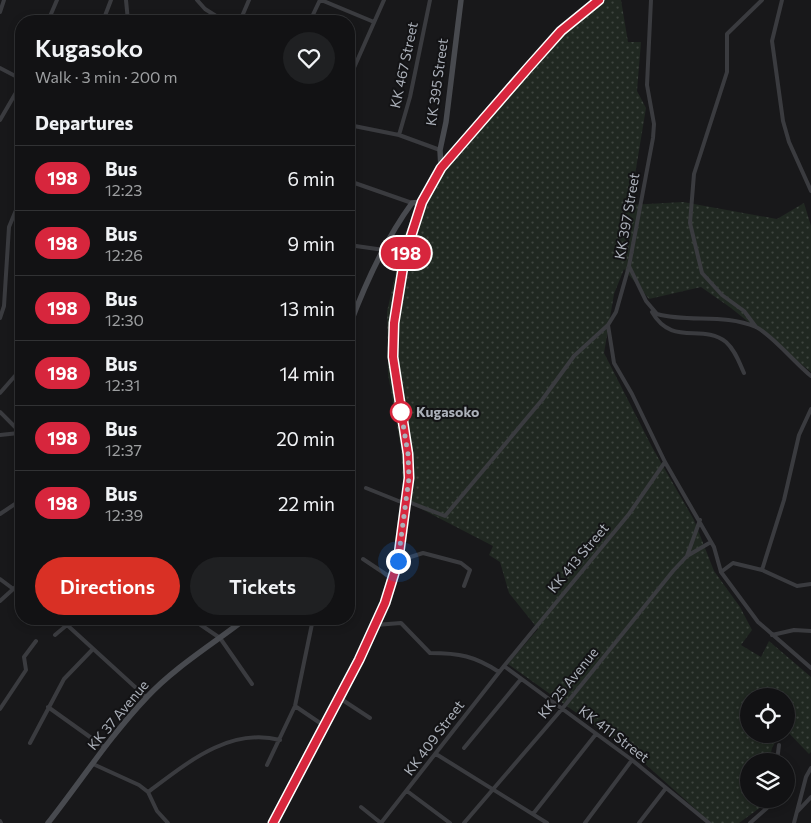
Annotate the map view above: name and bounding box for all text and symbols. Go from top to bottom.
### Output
street label: KK 467 Street [386,20,421,110]
button: heart [283,32,335,84]
text: Kugasoko [35,33,143,62]
street label: KK 395 Street [422,37,451,127]
text: Walk · 3 min · 200 m [35,67,178,86]
text: Departures [35,111,133,134]
text: Bus [105,157,137,180]
text: 198 [47,167,78,189]
text: 6 min [287,167,335,190]
street label: KK 397 Street [611,171,643,260]
text: 12:23 [105,180,143,199]
text: Bus [105,222,137,245]
text: 198 [47,232,78,254]
text: 9 min [287,232,335,255]
line badge: 198 [377,237,435,269]
text: 198 [391,242,421,264]
text: 12:26 [105,245,143,264]
text: Bus [105,287,137,310]
text: 198 [47,297,78,319]
text: 13 min [280,297,335,320]
text: 12:30 [105,310,144,329]
text: Bus [105,352,137,375]
text: 198 [47,362,78,384]
text: 14 min [279,362,335,385]
text: 12:31 [105,375,140,394]
marker: Kugasoko [390,401,412,423]
place label: Kugasoko [416,403,479,420]
text: Bus [105,417,137,440]
text: 198 [47,427,78,449]
text: 20 min [276,427,335,450]
text: 12:37 [105,440,142,459]
text: Bus [105,482,137,505]
text: 198 [47,492,78,514]
text: 22 min [278,492,335,515]
text: 12:39 [105,505,143,524]
street label: KK 413 Street [544,519,612,596]
your location [386,549,411,574]
button: Directions [35,557,180,615]
button: Tickets [190,557,335,615]
street label: KK 25 Avenue [534,644,601,722]
street label: KK 37 Avenue [83,676,152,753]
map controls [740,688,795,808]
button: locate [740,688,795,743]
street label: KK 409 Street [400,697,468,779]
street label: KK 411 Street [576,702,653,766]
button: layers [740,753,795,808]

